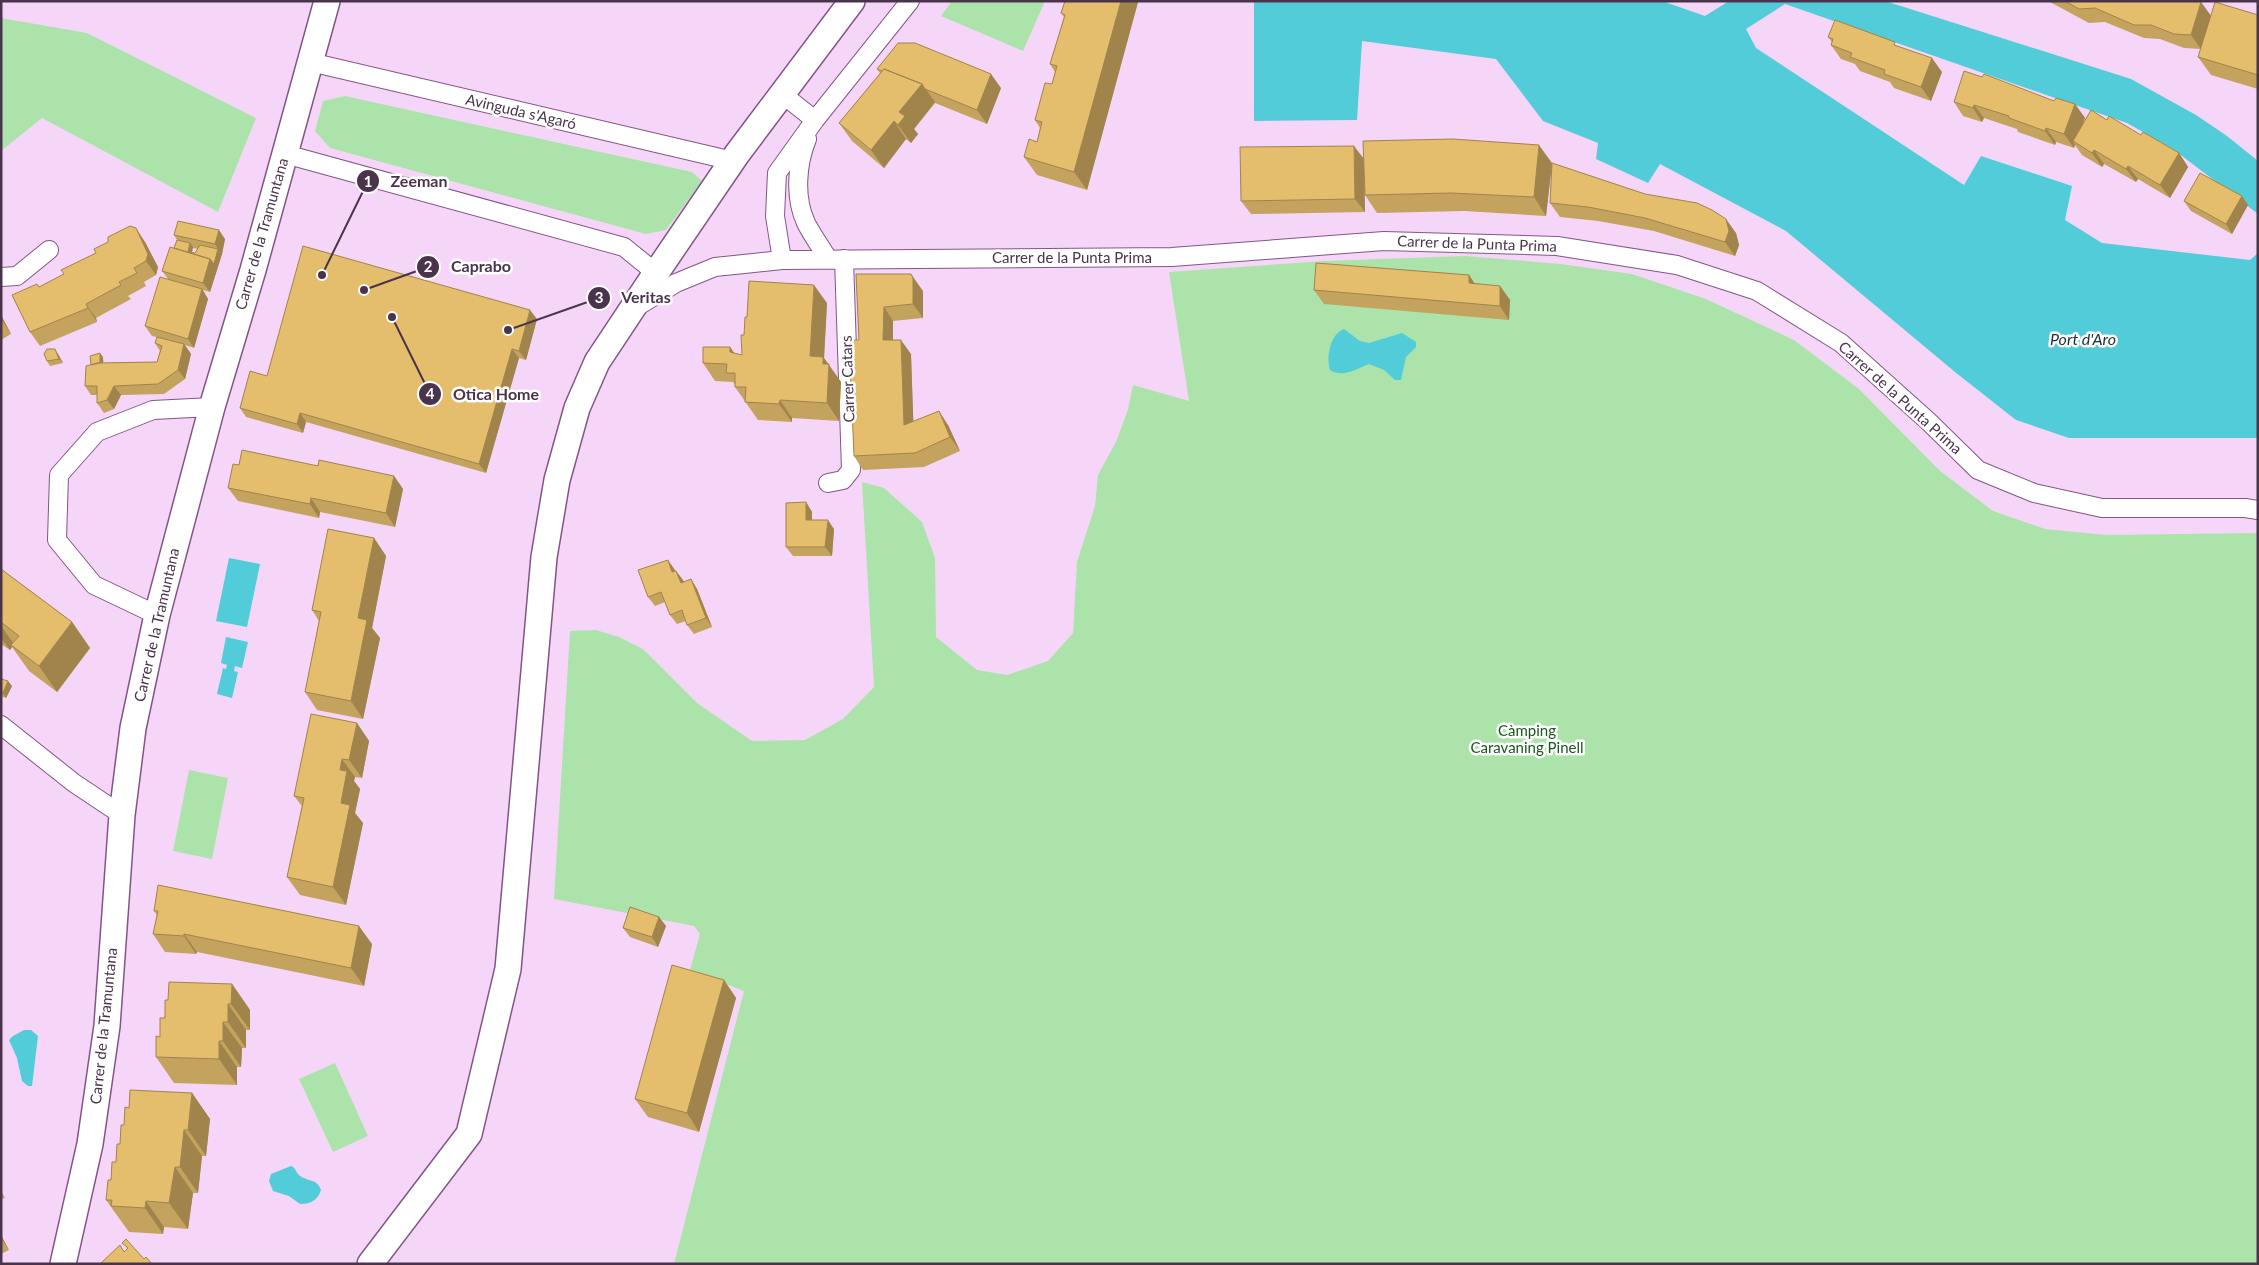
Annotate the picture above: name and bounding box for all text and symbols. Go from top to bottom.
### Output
street label: Avinguda s'Agaró [464,90,578,132]
street label: Carrer de la Tramuntana [231,156,291,312]
callout: Zeeman [356,166,458,197]
text: Zeeman [391,171,447,190]
text: 1 [364,172,372,190]
street label: Carrer de la Punta Prima [1397,231,1557,255]
street label: Carrer de la Punta Prima [992,248,1152,266]
callout: Caprabo [416,251,521,282]
text: Caprabo [451,256,511,275]
text: 2 [424,257,433,275]
callout: Veritas [586,282,681,313]
text: Veritas [620,287,671,306]
text: 3 [595,288,603,306]
water label: Port d'Aro [2050,329,2116,348]
street label: Carrer Catars [836,335,858,423]
street label: Carrer de la Punta Prima [1835,337,1966,457]
callout: Otica Home [418,378,549,409]
text: 4 [426,384,435,402]
text: Otica Home [453,384,540,403]
street label: Carrer de la Tramuntana [130,546,182,703]
park label: Càmping Caravaning Pinell [1470,721,1584,756]
street label: Carrer de la Tramuntana [86,947,120,1105]

